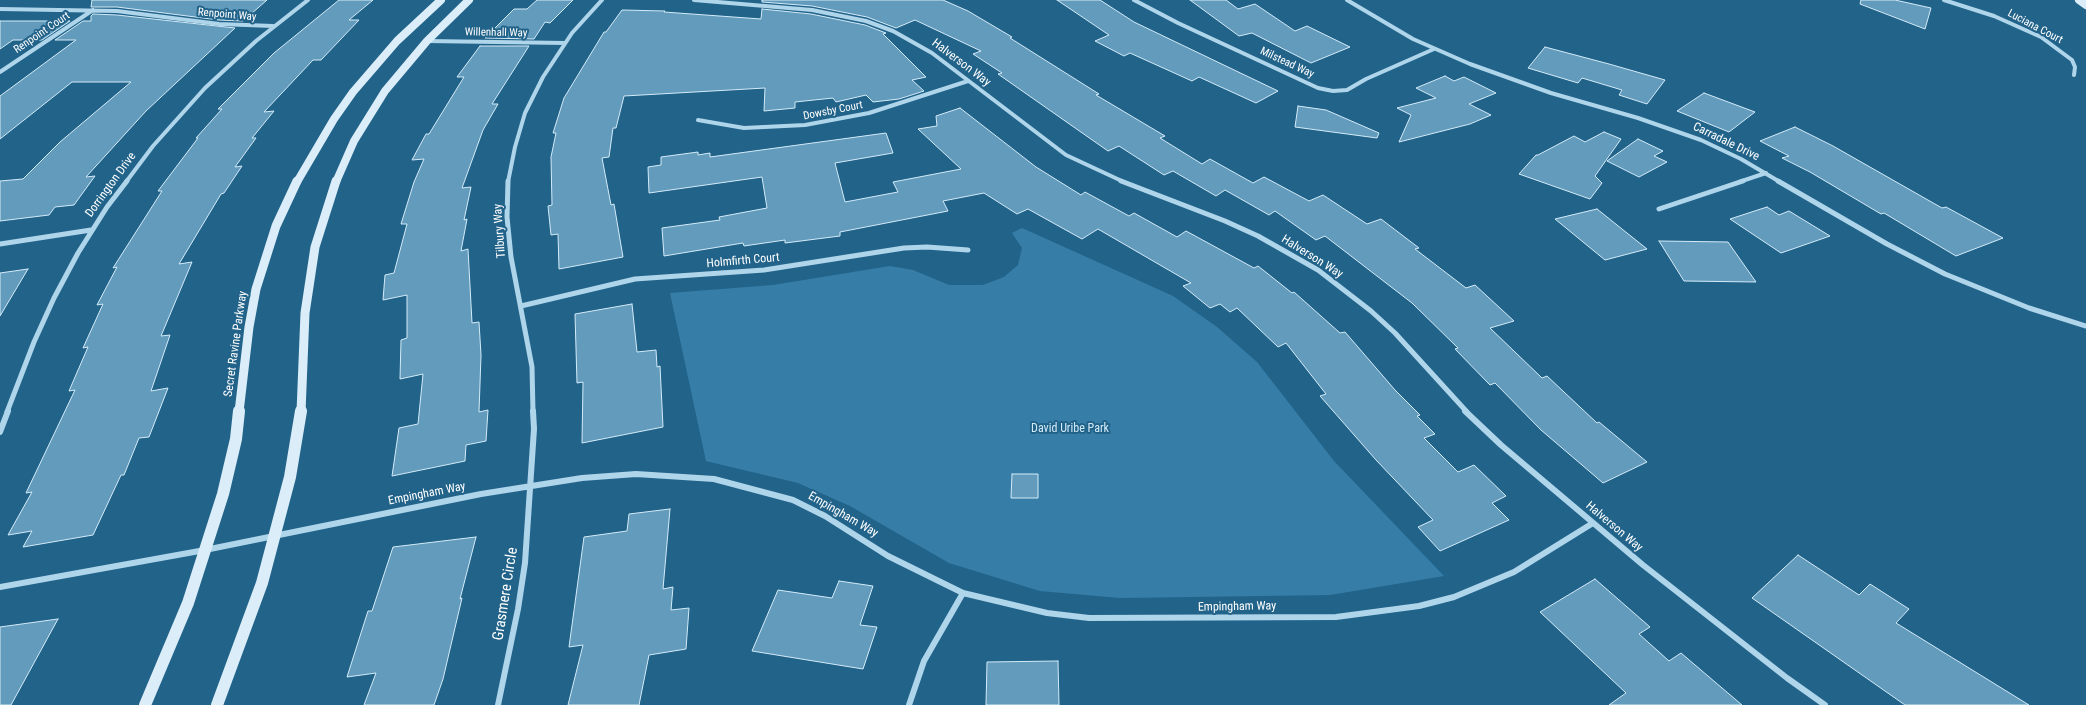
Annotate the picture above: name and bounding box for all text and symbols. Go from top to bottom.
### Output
street label: Renpoint Way [197,6,257,24]
street label: Luciana Court [2005,7,2065,47]
street label: Renpoint Court [11,9,73,57]
street label: Willenhall Way [465,26,527,40]
street label: Halverson Way [929,36,993,90]
street label: Milstead Way [1258,45,1316,81]
street label: Dowsby Court [802,99,864,123]
street label: Carradale Drive [1690,120,1762,164]
street label: Dorrington Drive [83,150,139,220]
street label: Tilbury Way [491,203,509,259]
street label: Halverson Way [1279,232,1345,282]
street label: Holmfirth Court [706,251,780,271]
street label: Secret Ravine Parkway [221,290,251,398]
park label: David Uribe Park [1031,422,1109,436]
street label: Empingham Way [387,479,467,509]
street label: Empingham Way [805,489,881,541]
street label: Halverson Way [1583,499,1645,555]
street label: Grasmere Circle [490,546,522,642]
street label: Empingham Way [1198,599,1276,615]

